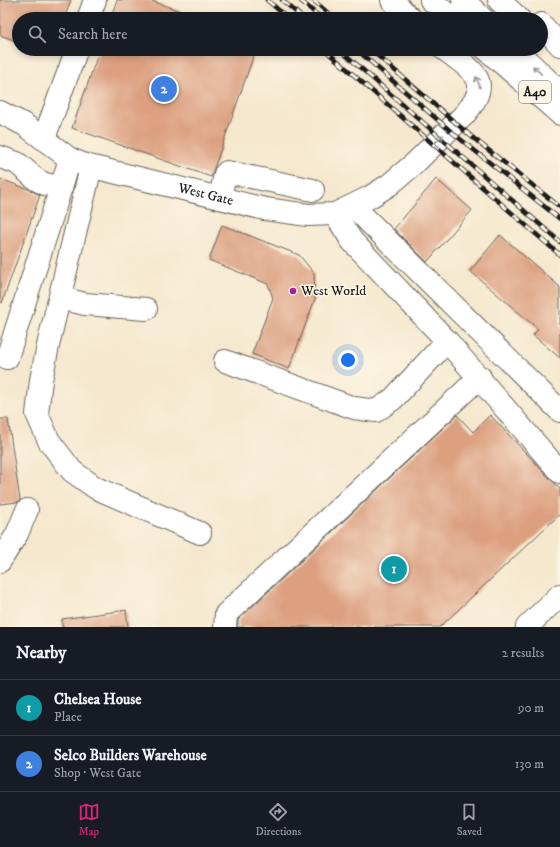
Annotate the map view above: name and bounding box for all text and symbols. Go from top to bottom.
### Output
search box [12,12,548,56]
icon: search [26,23,48,45]
text: Search here [58,25,127,44]
one-way arrow [532,66,542,75]
pin: 2 [151,74,177,104]
one-way arrow [473,76,481,88]
road number: A40 [519,81,551,103]
one-way arrow [434,134,444,144]
street label: West Gate [175,179,235,210]
place label: West World [300,282,366,300]
marker: West World [288,286,298,296]
your location [338,350,358,370]
pin: 1 [381,554,407,584]
text: Nearby [16,642,66,664]
text: 2 results [502,645,544,661]
text: Chelsea House [54,690,141,709]
text: 1 [27,700,31,716]
text: 90 m [518,700,544,716]
text: Place [54,709,82,725]
text: Selco Builders Warehouse [54,746,207,765]
text: 2 [26,756,32,772]
text: 130 m [515,756,544,772]
text: Shop · West Gate [54,765,141,781]
tab: Map [78,801,100,839]
tab: Directions [256,801,301,839]
tab: Saved [457,801,482,839]

